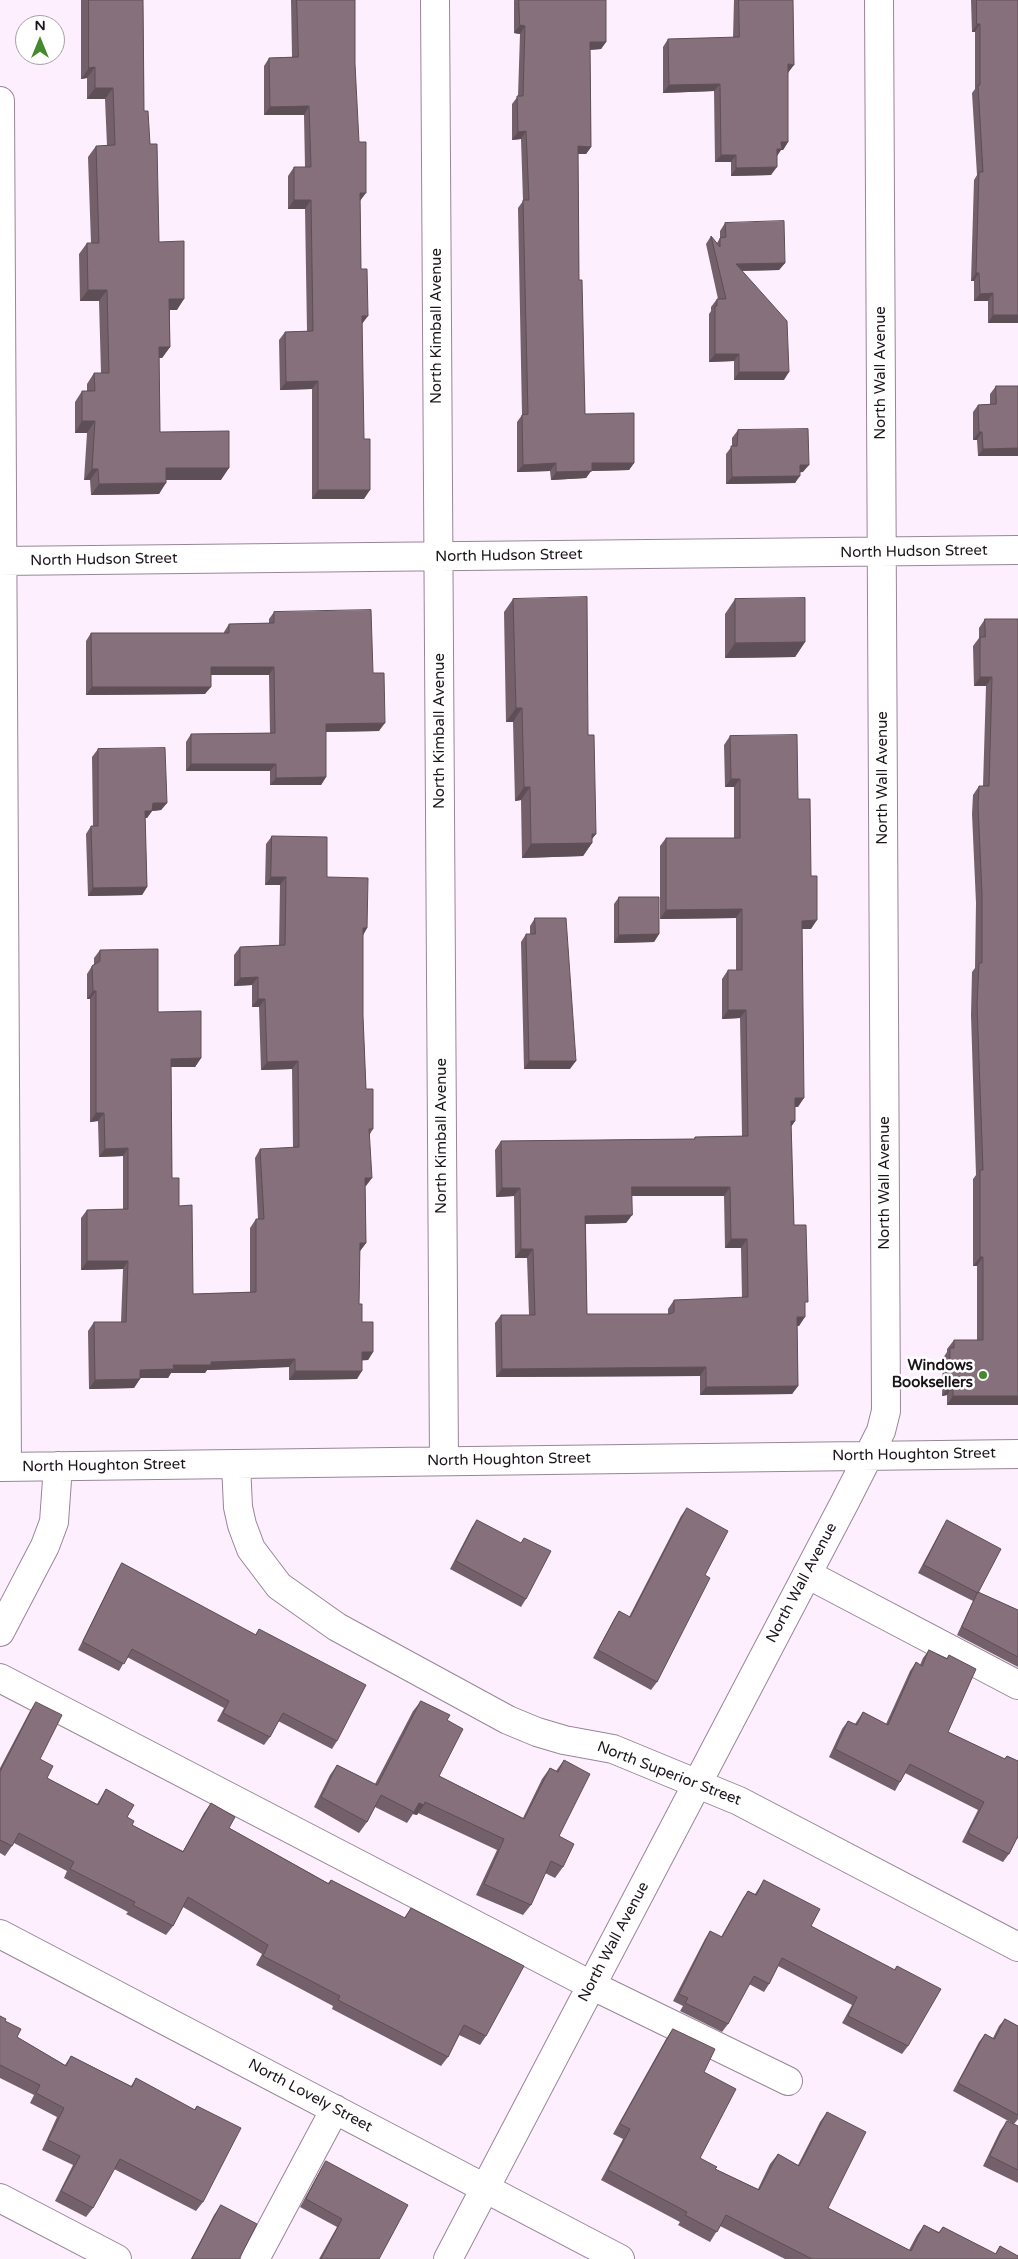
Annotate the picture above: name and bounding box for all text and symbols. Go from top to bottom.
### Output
north arrow [15,15,65,65]
text: N [34,17,46,34]
street label: North Kimball Avenue [428,248,446,404]
street label: North Wall Avenue [872,306,890,440]
street label: North Hudson Street [840,542,988,562]
street label: North Hudson Street [435,546,583,566]
street label: North Hudson Street [30,550,178,570]
street label: North Kimball Avenue [431,653,449,809]
street label: North Wall Avenue [874,711,892,845]
street label: North Kimball Avenue [433,1058,451,1214]
street label: North Wall Avenue [876,1116,894,1250]
place label: Windows Booksellers [892,1357,973,1392]
marker: Windows Booksellers [977,1369,989,1381]
street label: North Houghton Street [832,1445,996,1465]
street label: North Houghton Street [427,1450,591,1470]
street label: North Houghton Street [22,1456,186,1476]
street label: North Wall Avenue [763,1520,841,1646]
street label: North Superior Street [594,1738,744,1810]
street label: North Wall Avenue [575,1879,653,2005]
street label: North Lovely Street [245,2056,375,2136]

